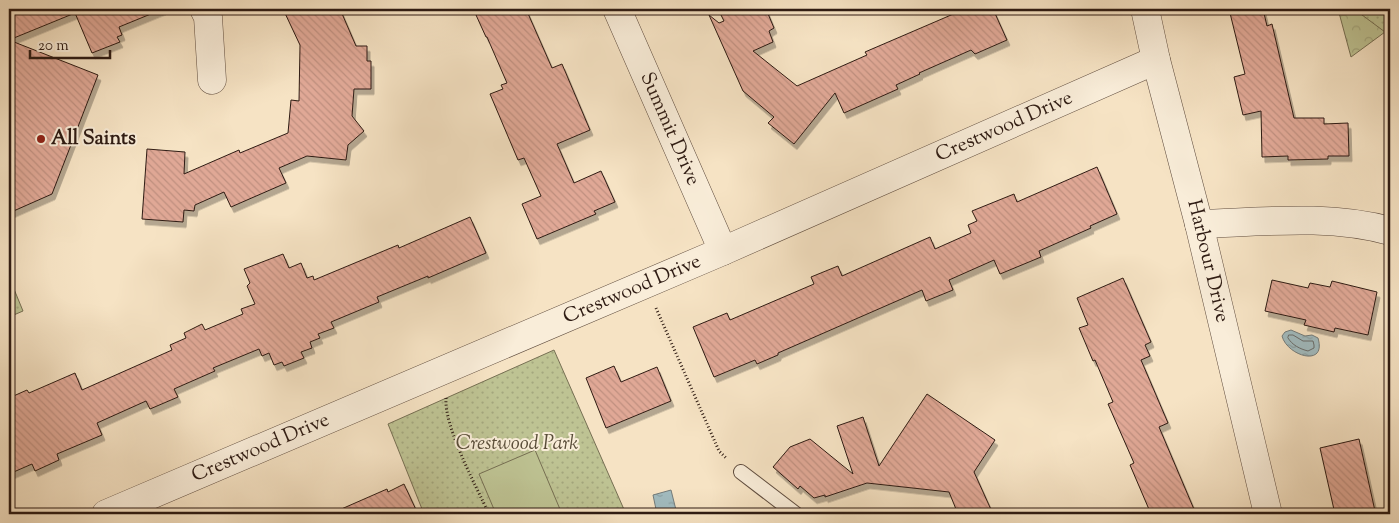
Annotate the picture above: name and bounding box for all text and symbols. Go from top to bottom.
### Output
scale bar [30,28,110,60]
text: 20 m [38,36,69,57]
street label: Summit Drive [632,68,707,190]
street label: Crestwood Drive [931,84,1077,170]
place label: All Saints [51,125,136,154]
marker: All Saints [35,133,47,145]
street label: Harbour Drive [1179,197,1236,326]
street label: Crestwood Drive [559,247,706,332]
street label: Crestwood Drive [187,406,334,490]
park label: Crestwood Park [456,430,578,459]

